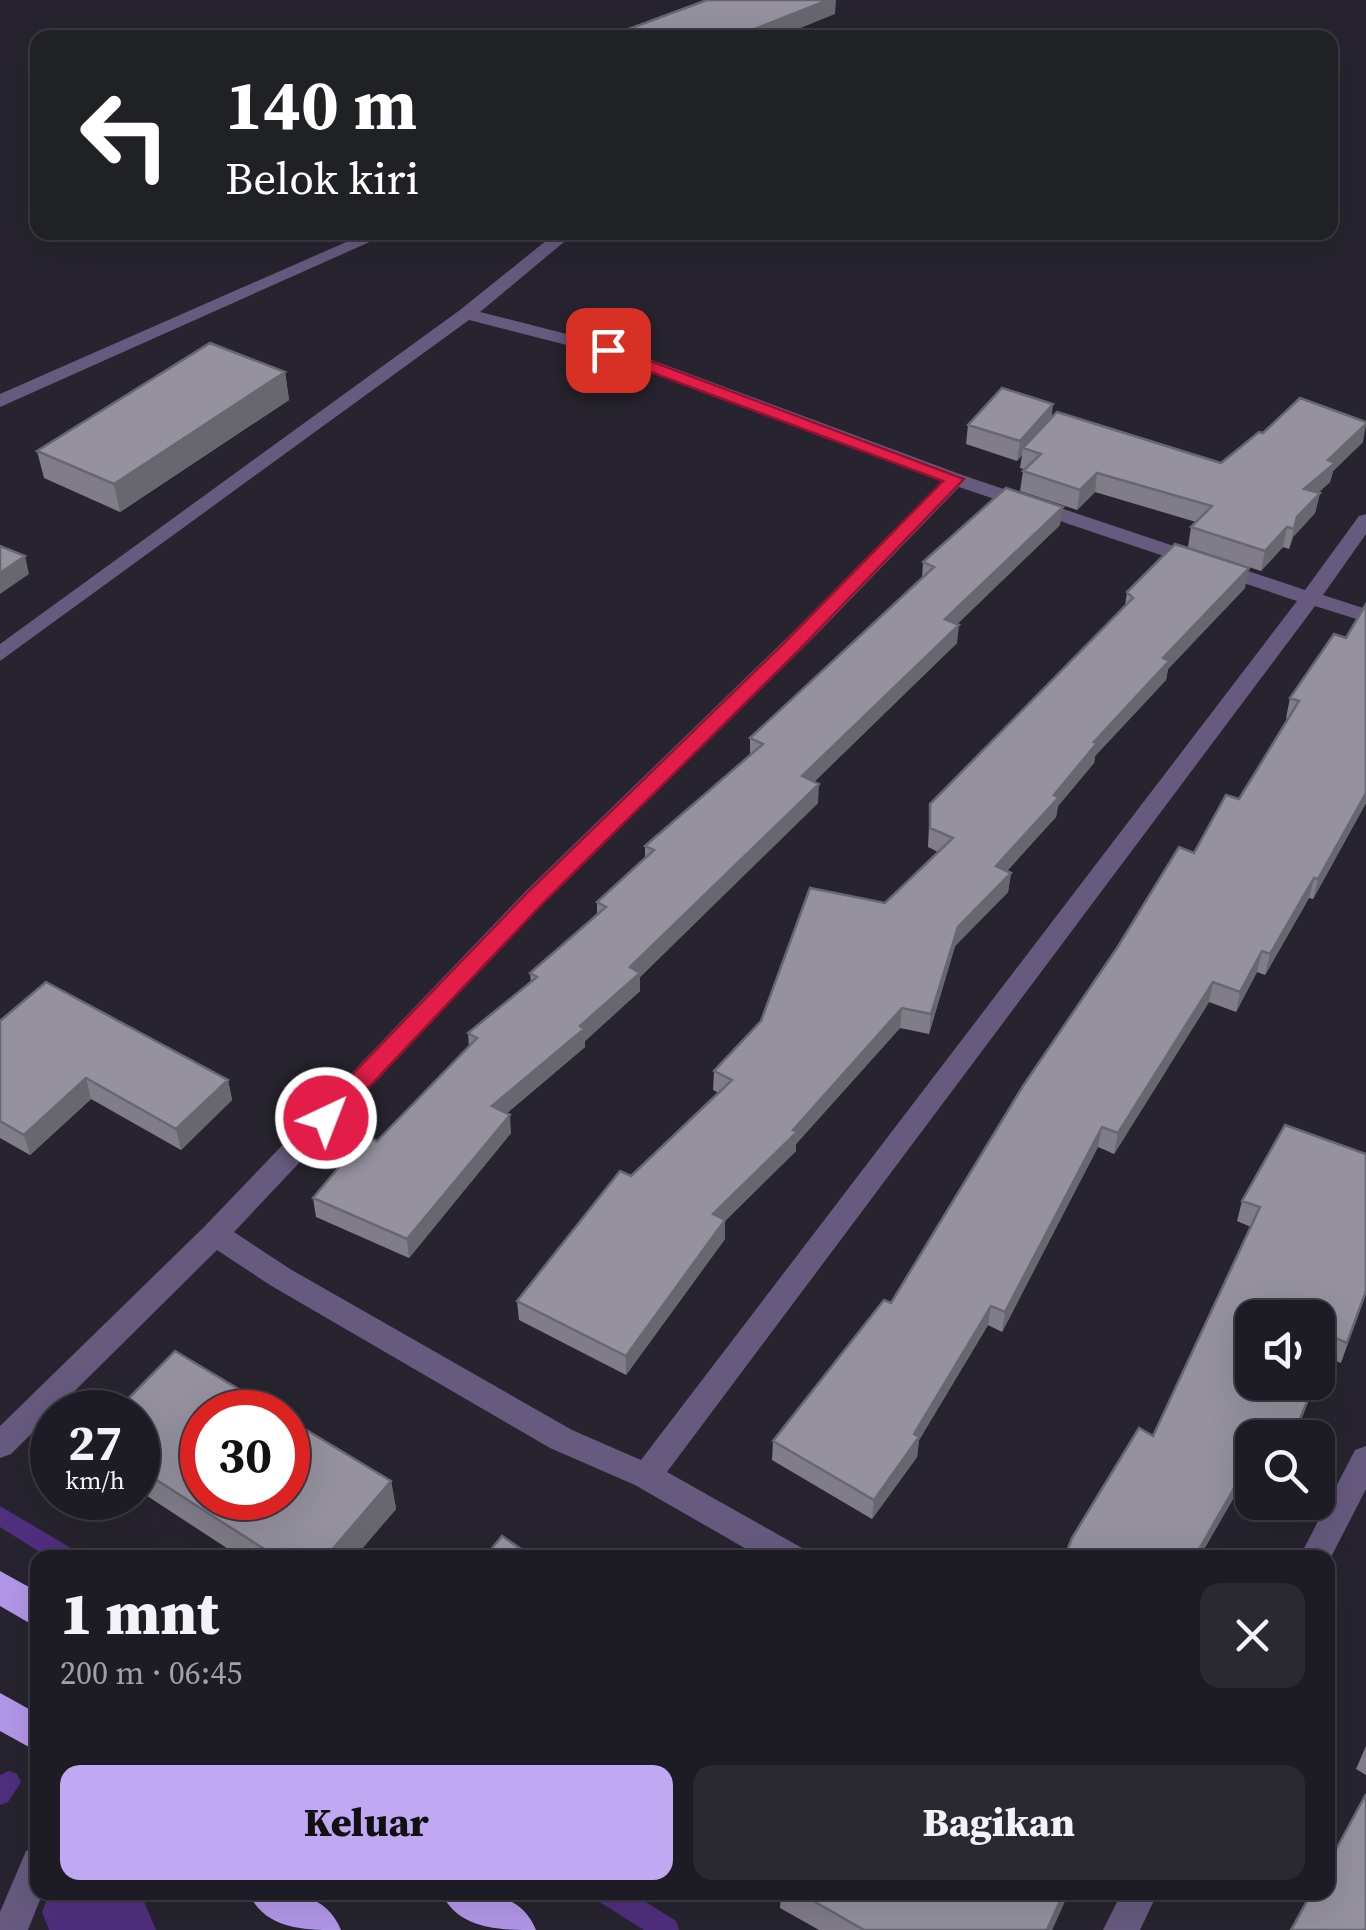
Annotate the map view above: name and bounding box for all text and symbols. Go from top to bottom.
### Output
text: 140 m [225,56,417,152]
icon: left [60,70,190,200]
text: Belok kiri [225,147,419,209]
pin [566,308,651,393]
icon: arrive [581,323,636,378]
position arrow [274,1066,378,1170]
map controls [1235,1300,1335,1520]
button: sound [1235,1300,1335,1400]
speed limit sign: 30 [180,1390,310,1520]
text: 27 [68,1408,122,1477]
button: search [1235,1420,1335,1520]
text: km/h [65,1463,125,1497]
text: 1 mnt [60,1572,219,1654]
button: close [1200,1583,1305,1688]
text: 200 m · 06:45 [60,1651,242,1695]
button: Keluar [60,1765,673,1880]
button: Bagikan [693,1765,1305,1880]

